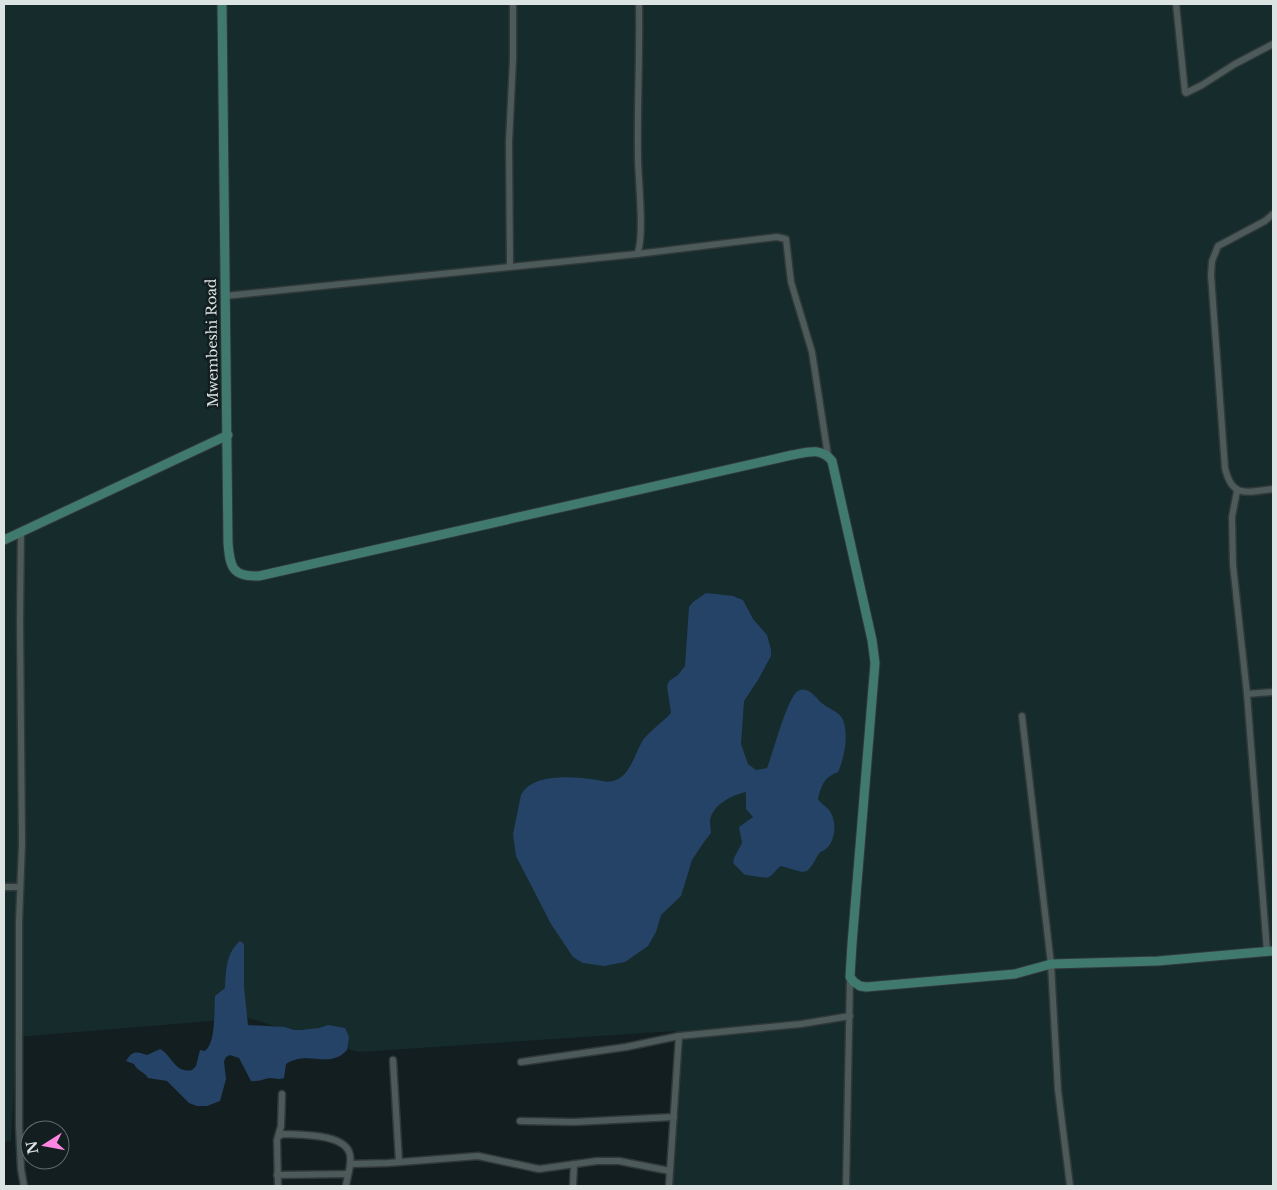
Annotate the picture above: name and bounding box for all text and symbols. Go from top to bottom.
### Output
street label: Mwembeshi Road [202,278,222,408]
north arrow [20,1120,70,1170]
text: N [22,1139,42,1156]

